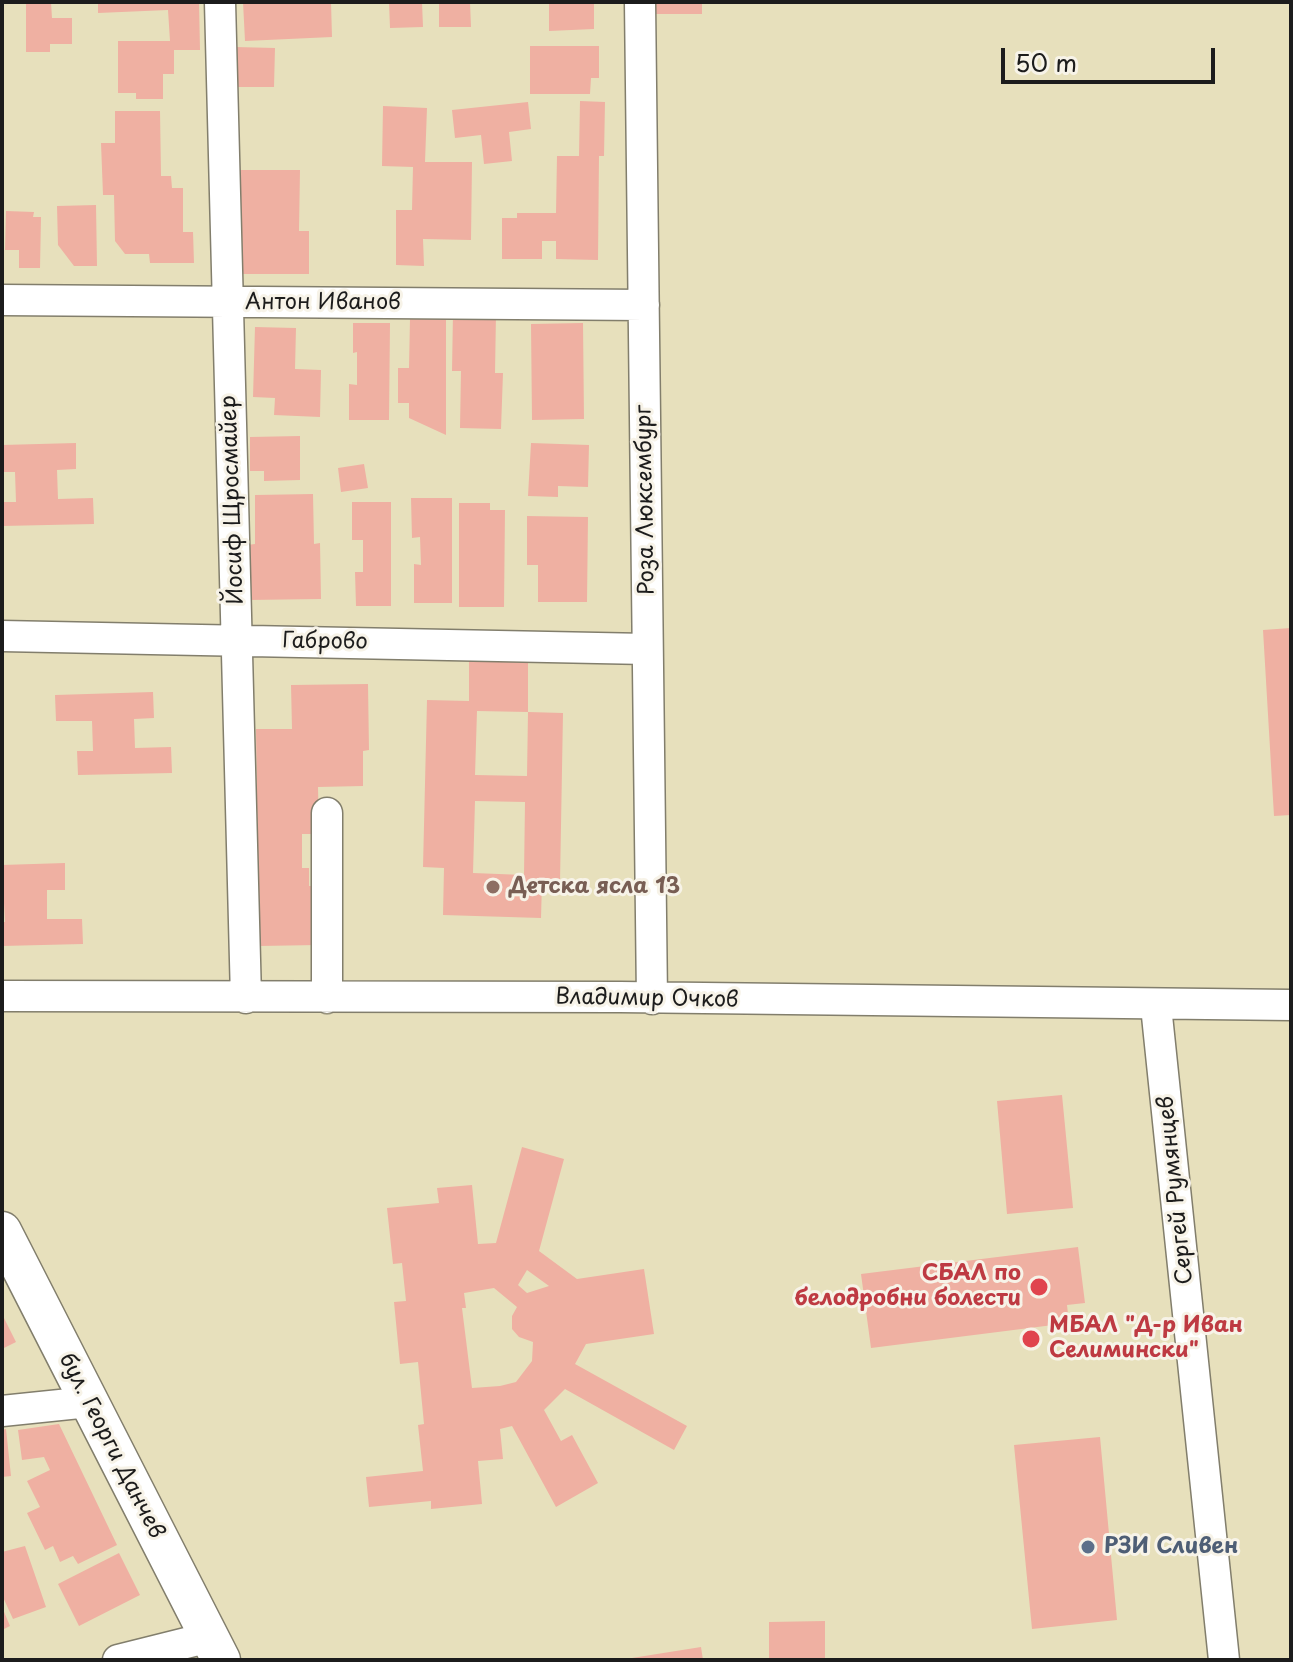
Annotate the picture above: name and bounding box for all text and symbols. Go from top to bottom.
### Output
scale bar [1005,32,1219,82]
text: 50 m [1015,44,1077,80]
street label: Антон Иванов [245,290,401,316]
street label: Йосиф Щросмайер [216,395,250,605]
street label: Роза Люксембург [631,405,661,595]
street label: Габрово [282,628,368,656]
place label: Детска ясла 13 [509,874,680,900]
marker: Детска ясла 13 [484,878,502,896]
street label: Владимир Очков [555,984,739,1014]
street label: Сергей Румянцев [1153,1094,1199,1286]
place label: СБАЛ по белодробни болести [795,1261,1021,1312]
marker: СБАЛ по белодробни болести [1028,1276,1050,1298]
place label: МБАЛ "Д-р Иван Селимински" [1049,1313,1243,1364]
marker: МБАЛ "Д-р Иван Селимински" [1020,1328,1042,1350]
street label: бул. Георги Данчев [53,1349,169,1543]
place label: РЗИ Сливен [1104,1534,1238,1560]
marker: РЗИ Сливен [1079,1538,1097,1556]

